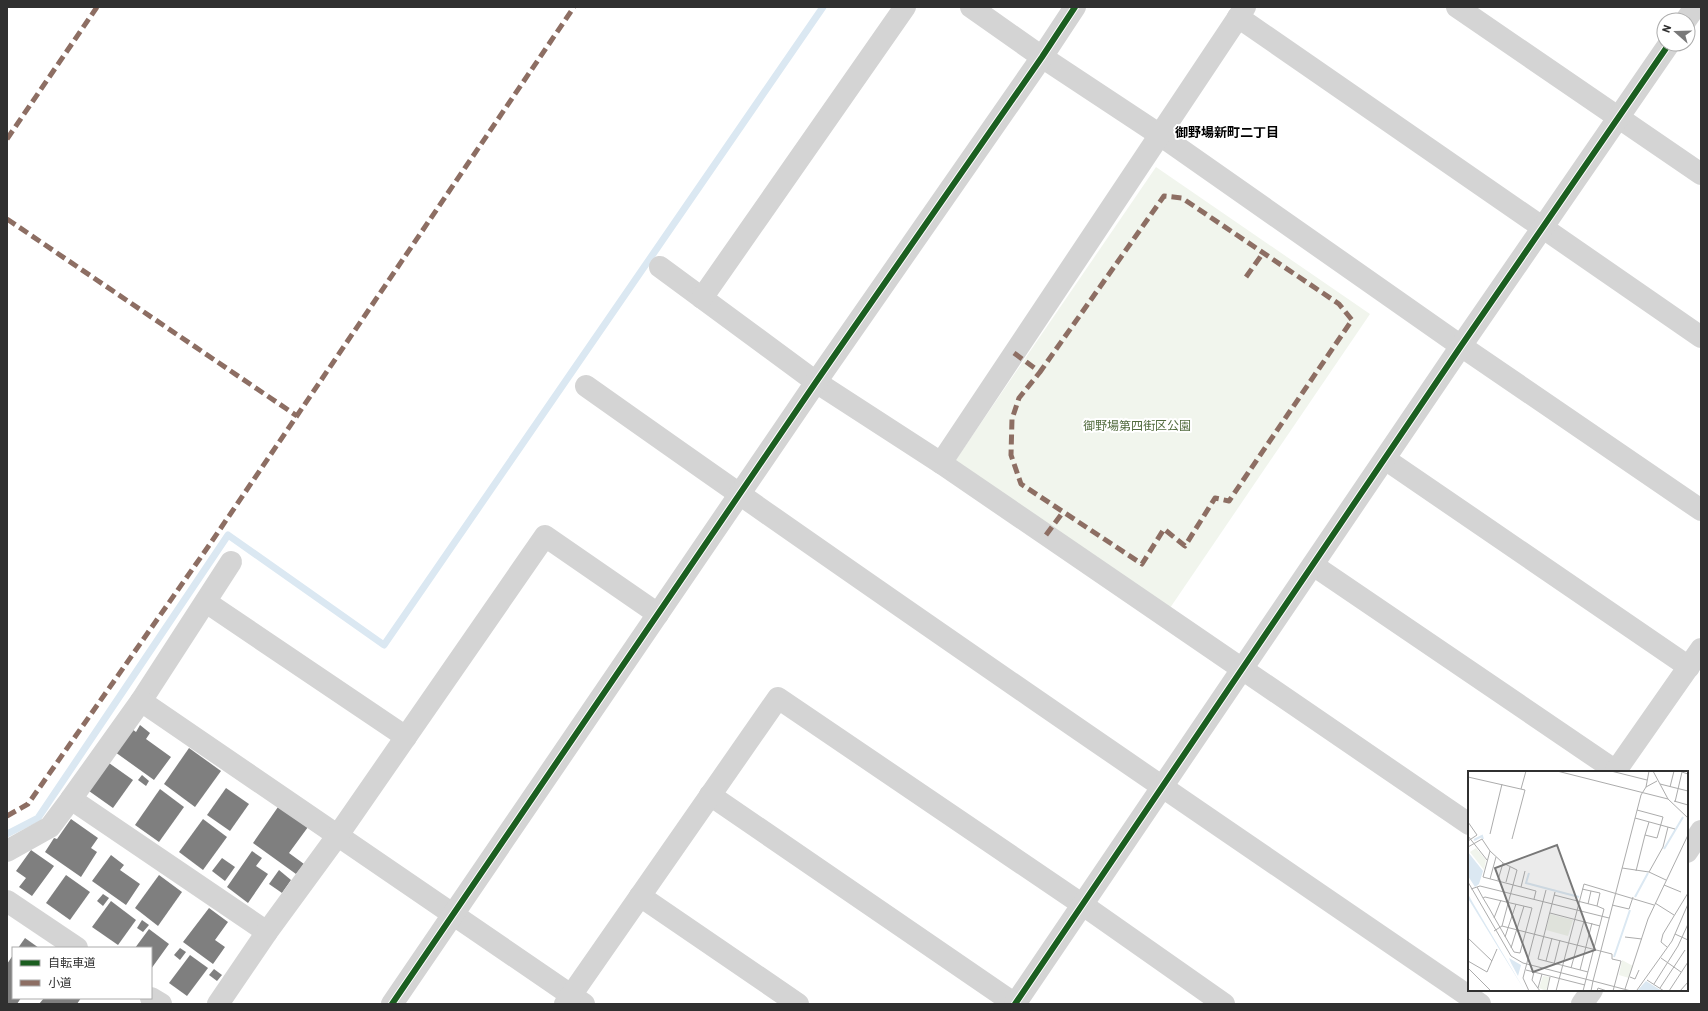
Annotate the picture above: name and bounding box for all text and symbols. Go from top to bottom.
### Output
north arrow [1656,12,1696,52]
text: N [1659,23,1673,34]
district label: 御野場新町二丁目 [1175,124,1279,140]
park label: 御野場第四街区公園 [1083,418,1191,432]
inset map [1468,771,1688,991]
legend [12,947,152,999]
text: 自転車道 [48,955,96,969]
text: 小道 [48,975,72,989]

